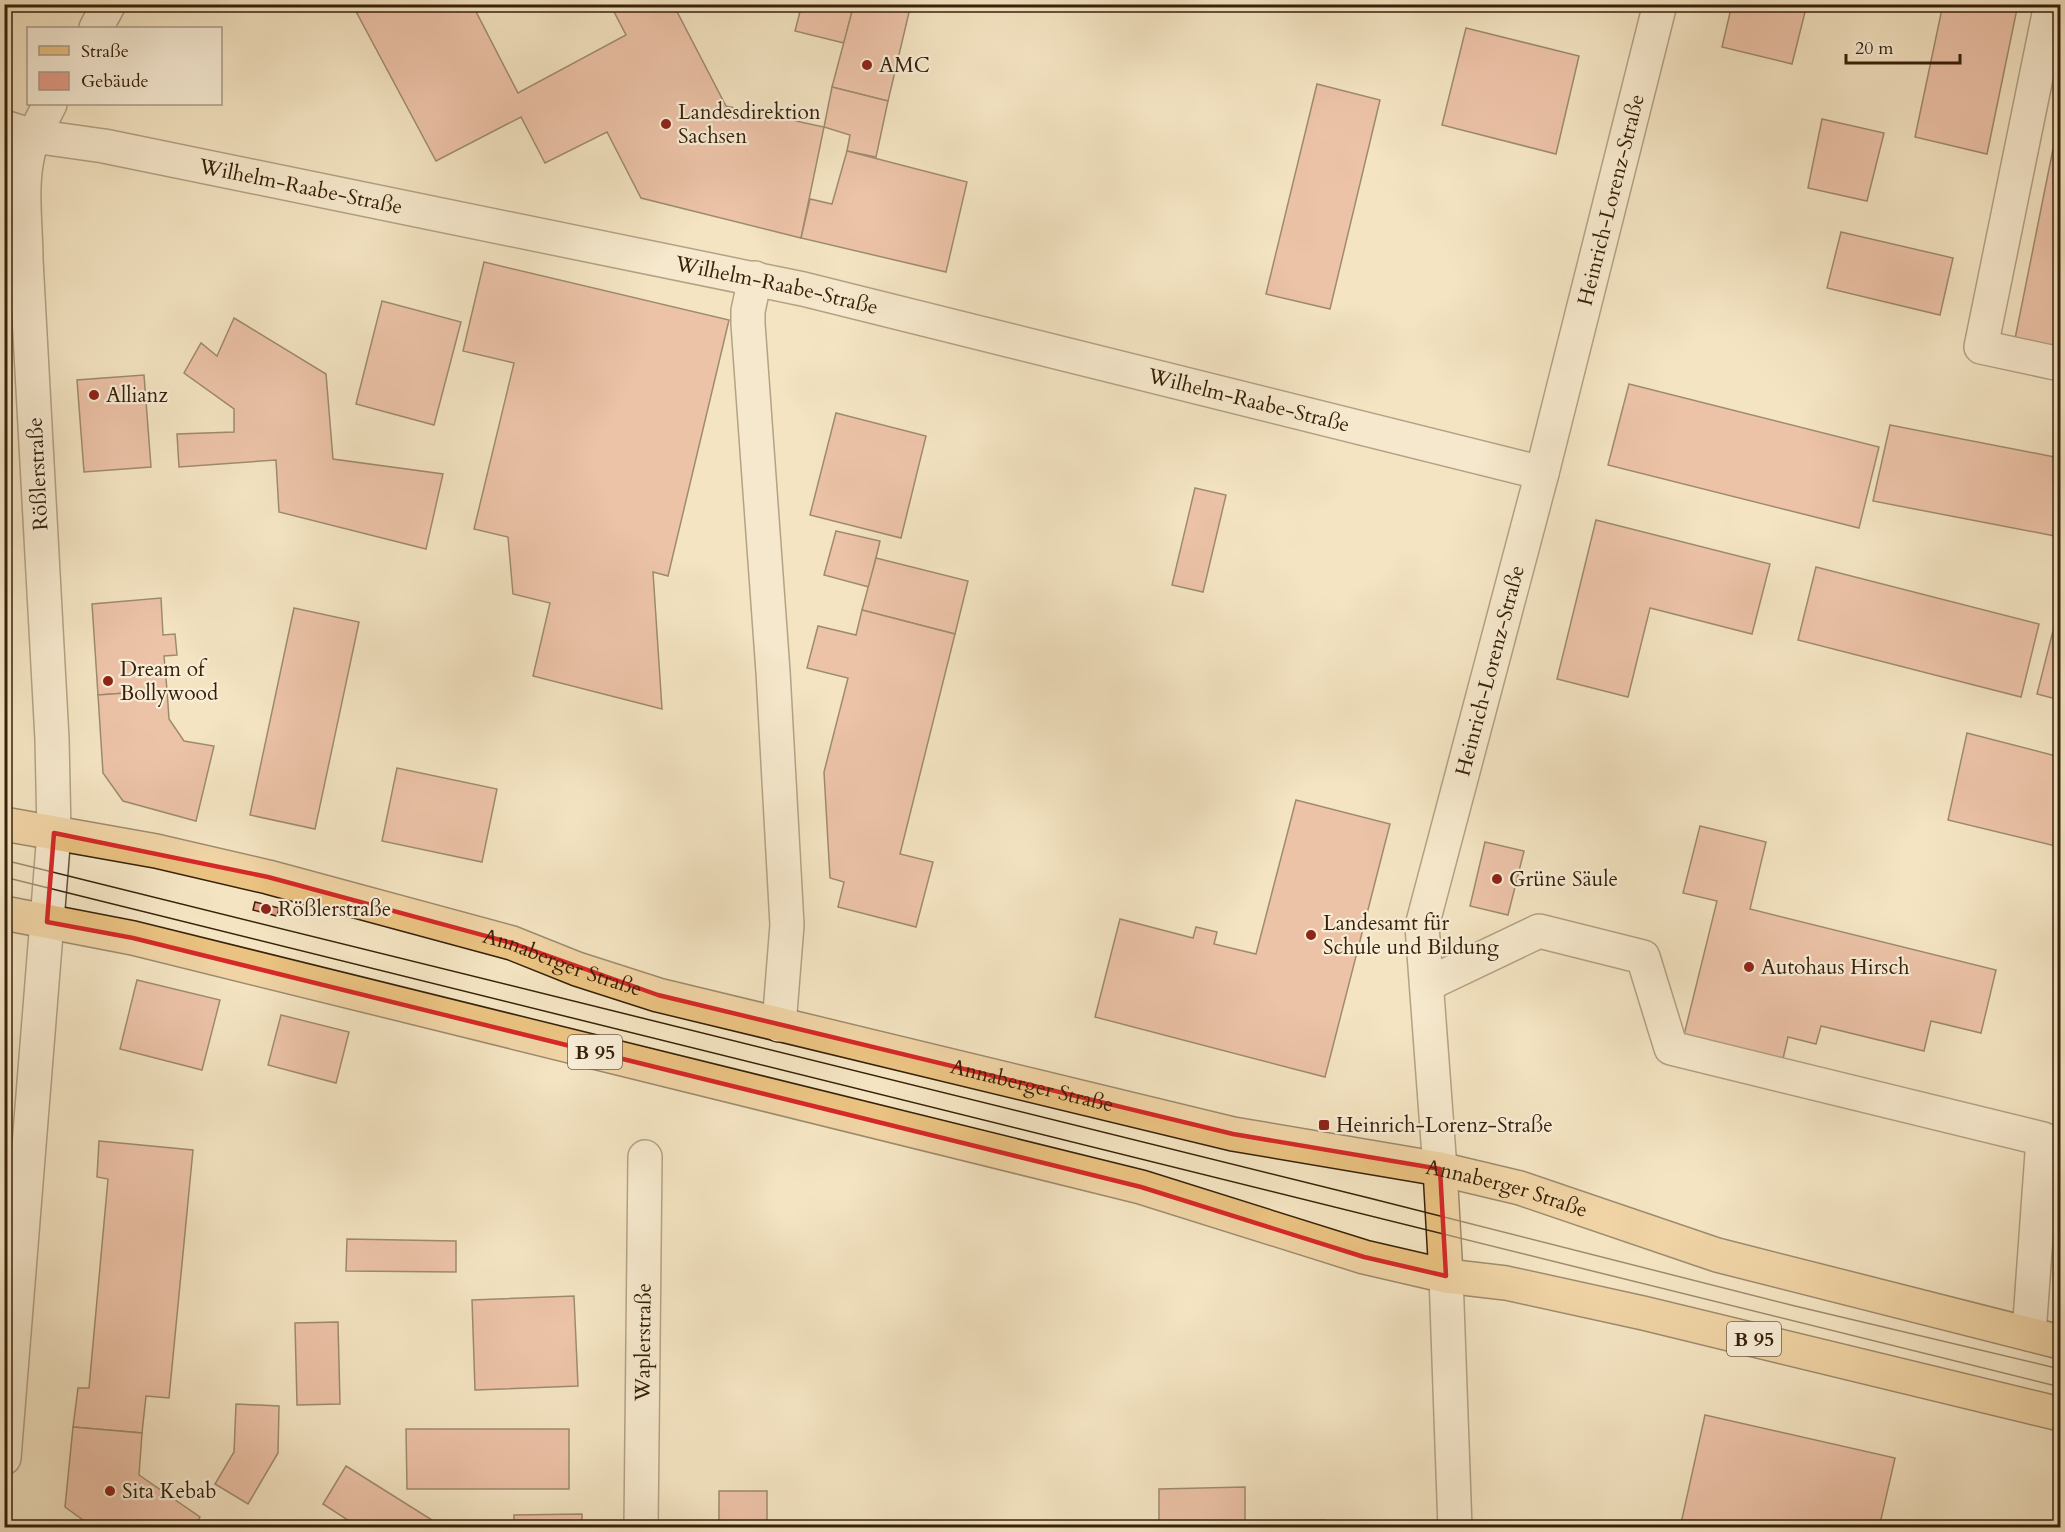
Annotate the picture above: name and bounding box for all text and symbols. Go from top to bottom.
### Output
legend [27,27,222,105]
scale bar [1846,27,1960,65]
text: 20 m [1855,36,1894,61]
text: Straße [81,39,129,64]
place label: AMC [879,51,930,80]
marker: AMC [860,58,874,72]
text: Gebäude [81,69,149,94]
street label: Heinrich-Lorenz-Straße [1570,91,1651,309]
place label: Landesdirektion Sachsen [678,98,821,151]
marker: Landesdirektion Sachsen [659,117,673,131]
street label: Wilhelm-Raabe-Straße [196,151,405,221]
street label: Wilhelm-Raabe-Straße [672,249,881,322]
street label: Wilhelm-Raabe-Straße [1144,361,1353,439]
place label: Allianz [106,381,169,410]
marker: Allianz [87,388,101,402]
street label: Rößlerstraße [21,417,55,531]
street label: Heinrich-Lorenz-Straße [1448,562,1531,779]
place label: Dream of Bollywood [120,655,218,708]
marker: Dream of Bollywood [101,674,115,688]
place label: Grüne Säule [1509,865,1618,894]
marker: Grüne Säule [1490,872,1504,886]
place label: Rößlerstraße [278,895,391,924]
marker: Rößlerstraße [259,902,273,916]
place label: Landesamt für Schule und Bildung [1323,909,1499,962]
street label: Annaberger Straße [480,921,646,1003]
marker: Landesamt für Schule und Bildung [1304,928,1318,942]
place label: Autohaus Hirsch [1761,953,1910,982]
marker: Autohaus Hirsch [1742,960,1756,974]
road number: B 95 [568,1035,622,1069]
street label: Annaberger Straße [947,1052,1117,1119]
place label: Heinrich-Lorenz-Straße [1336,1111,1553,1140]
marker: Heinrich-Lorenz-Straße [1317,1118,1331,1132]
street label: Annaberger Straße [1424,1152,1591,1224]
street label: Waplerstraße [628,1283,658,1402]
road number: B 95 [1727,1322,1781,1356]
place label: Sita Kebab [122,1477,217,1506]
marker: Sita Kebab [103,1484,117,1498]

